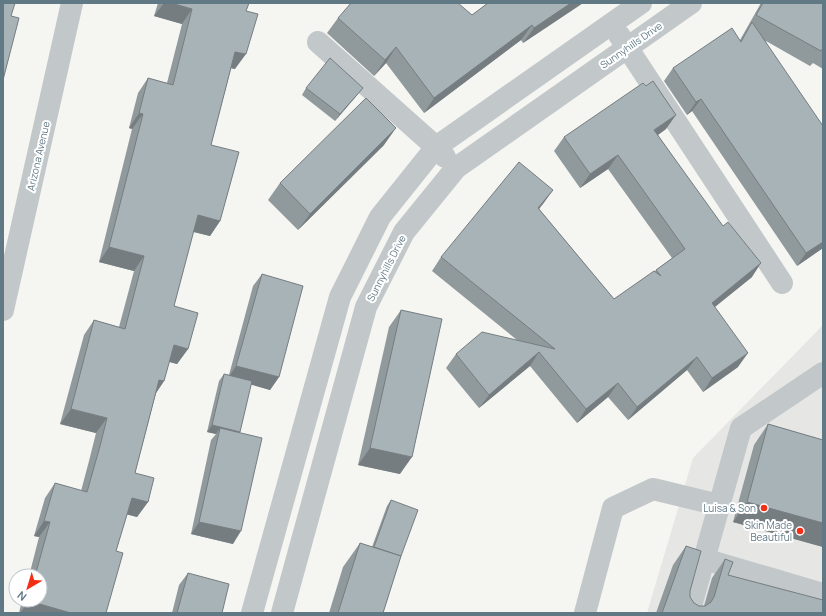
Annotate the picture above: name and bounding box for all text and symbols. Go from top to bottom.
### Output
street label: Sunnyhills Drive [597,18,665,72]
street label: Arizona Avenue [23,120,53,192]
street label: Sunnyhills Drive [363,232,409,304]
place label: Luisa & Son [703,501,756,515]
marker: Luisa & Son [759,503,769,513]
place label: Skin Made Beautiful [745,518,792,544]
marker: Skin Made Beautiful [795,526,805,536]
north arrow [8,568,48,608]
text: N [14,588,29,605]

